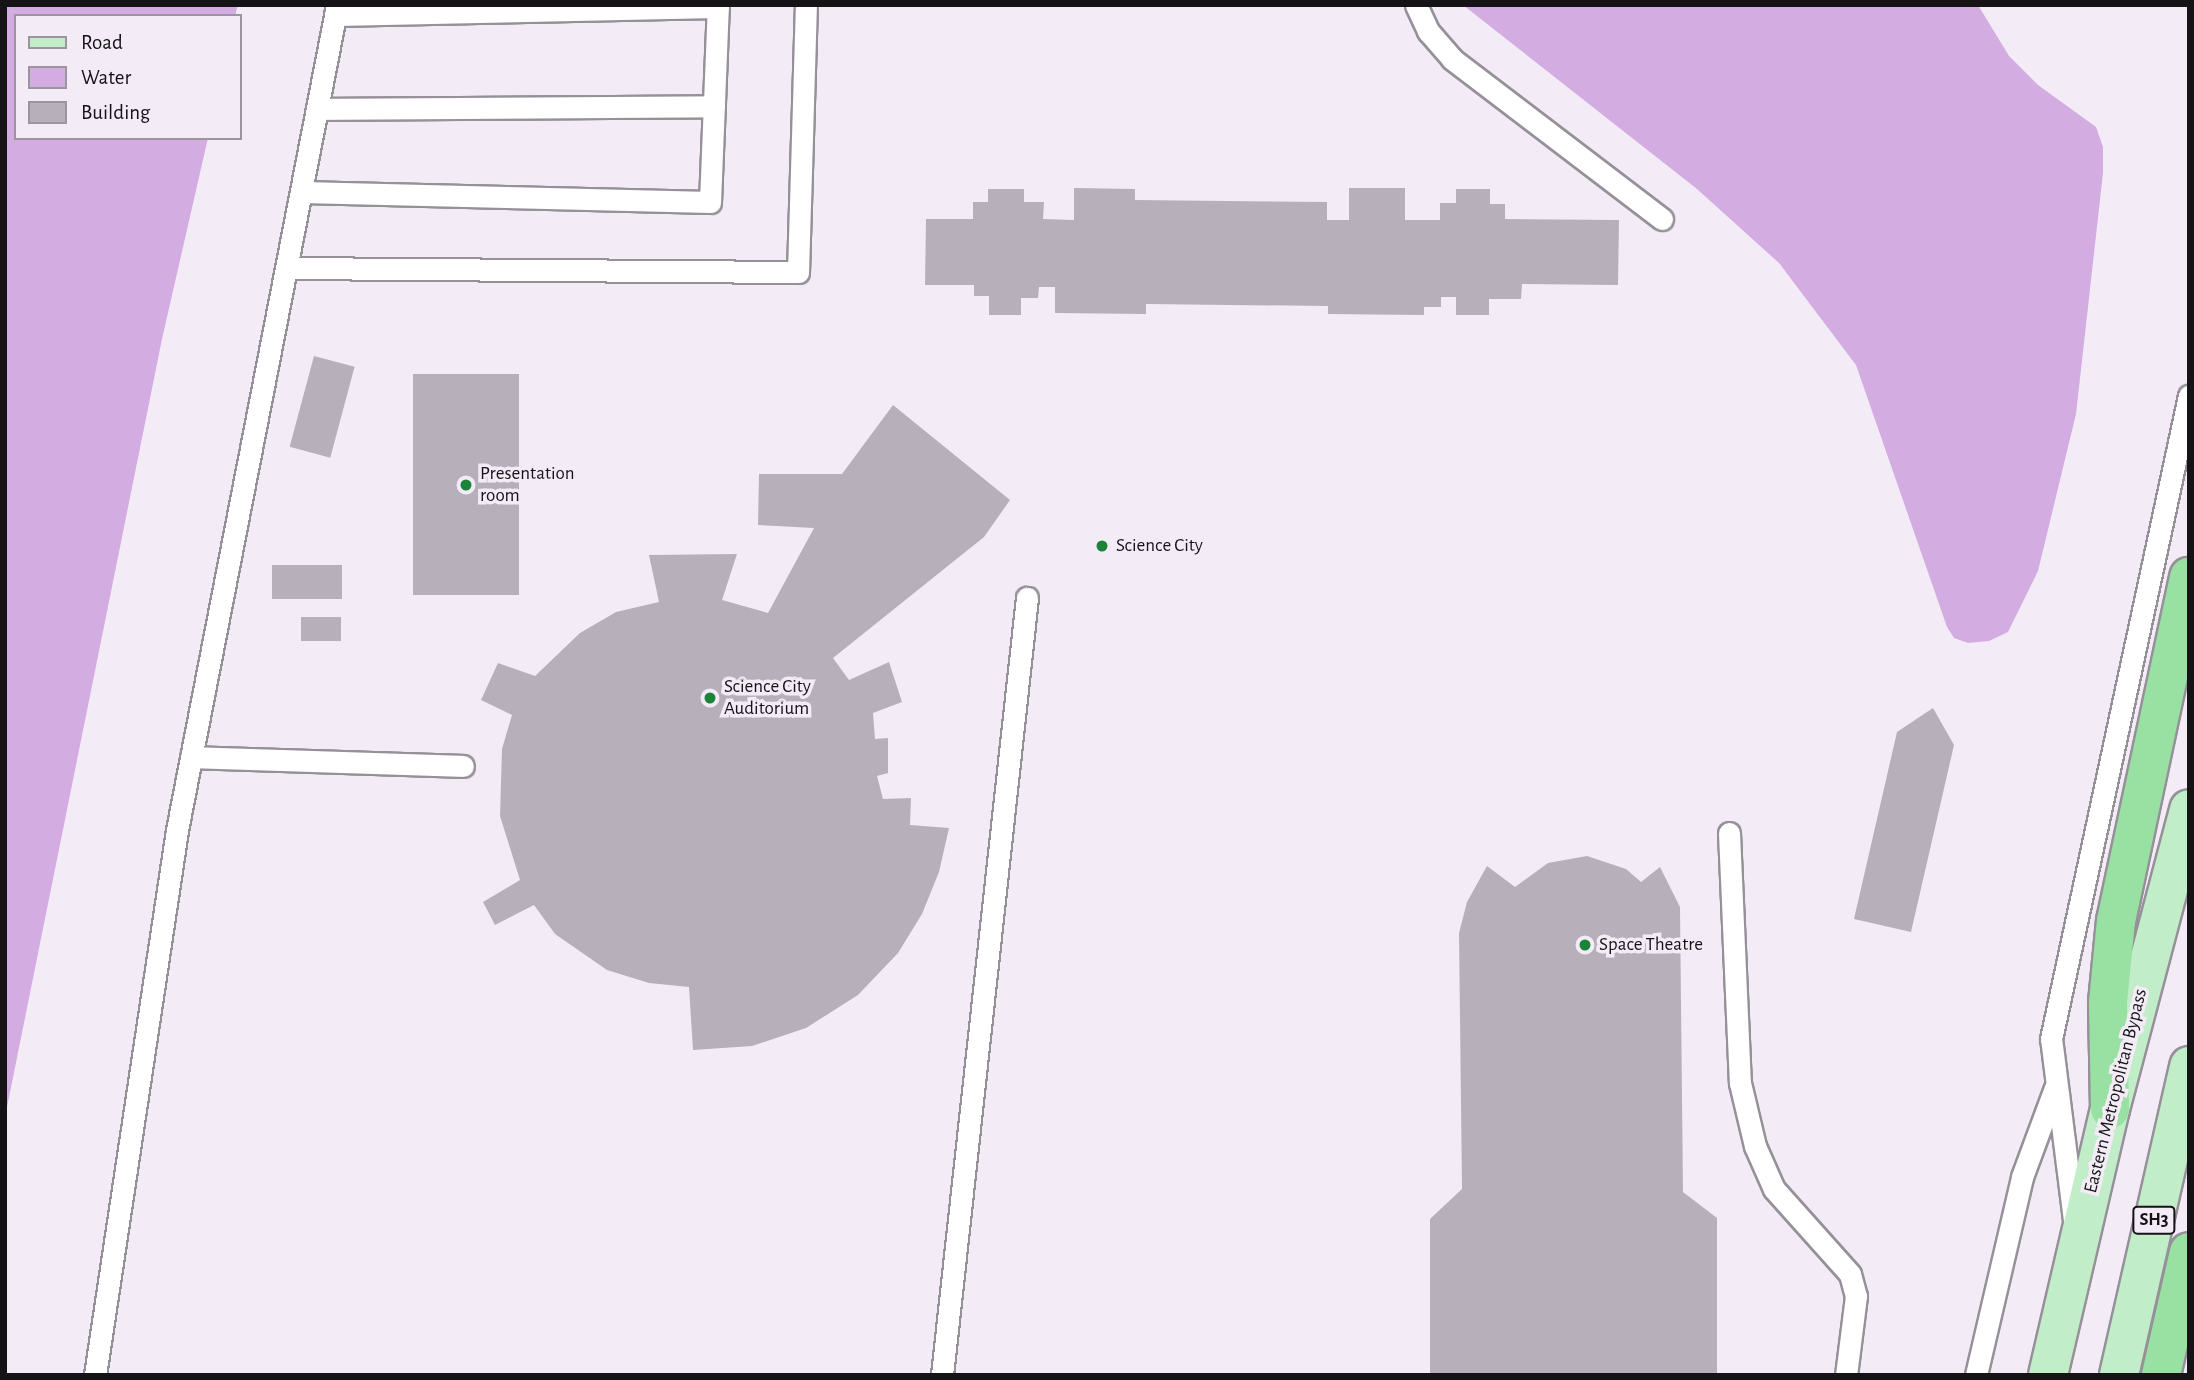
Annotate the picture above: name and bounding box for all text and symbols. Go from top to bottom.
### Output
legend [14,14,242,140]
text: Road [81,32,123,53]
text: Water [81,67,131,88]
text: Building [81,102,150,123]
place label: Presentation room [480,463,575,507]
marker: Presentation room [458,477,474,493]
place label: Science City [1116,535,1203,557]
marker: Science City [1094,538,1110,554]
place label: Science City Auditorium [724,676,811,720]
marker: Science City Auditorium [702,690,718,706]
place label: Space Theatre [1599,934,1703,956]
marker: Space Theatre [1577,937,1593,953]
street label: Eastern Metropolitan Bypass [2080,986,2152,1196]
road number: SH3 [2131,1205,2177,1234]

